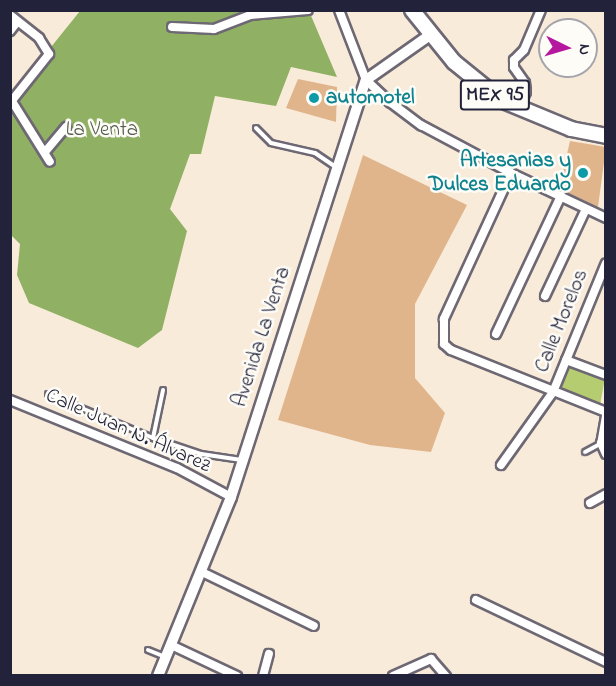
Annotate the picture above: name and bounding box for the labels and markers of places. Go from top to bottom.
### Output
place label: automotel [326,85,414,111]
marker: automotel [307,91,321,105]
place label: Artesanias y Dulces Eduardo [428,148,571,198]
marker: Artesanias y Dulces Eduardo [576,166,590,180]

